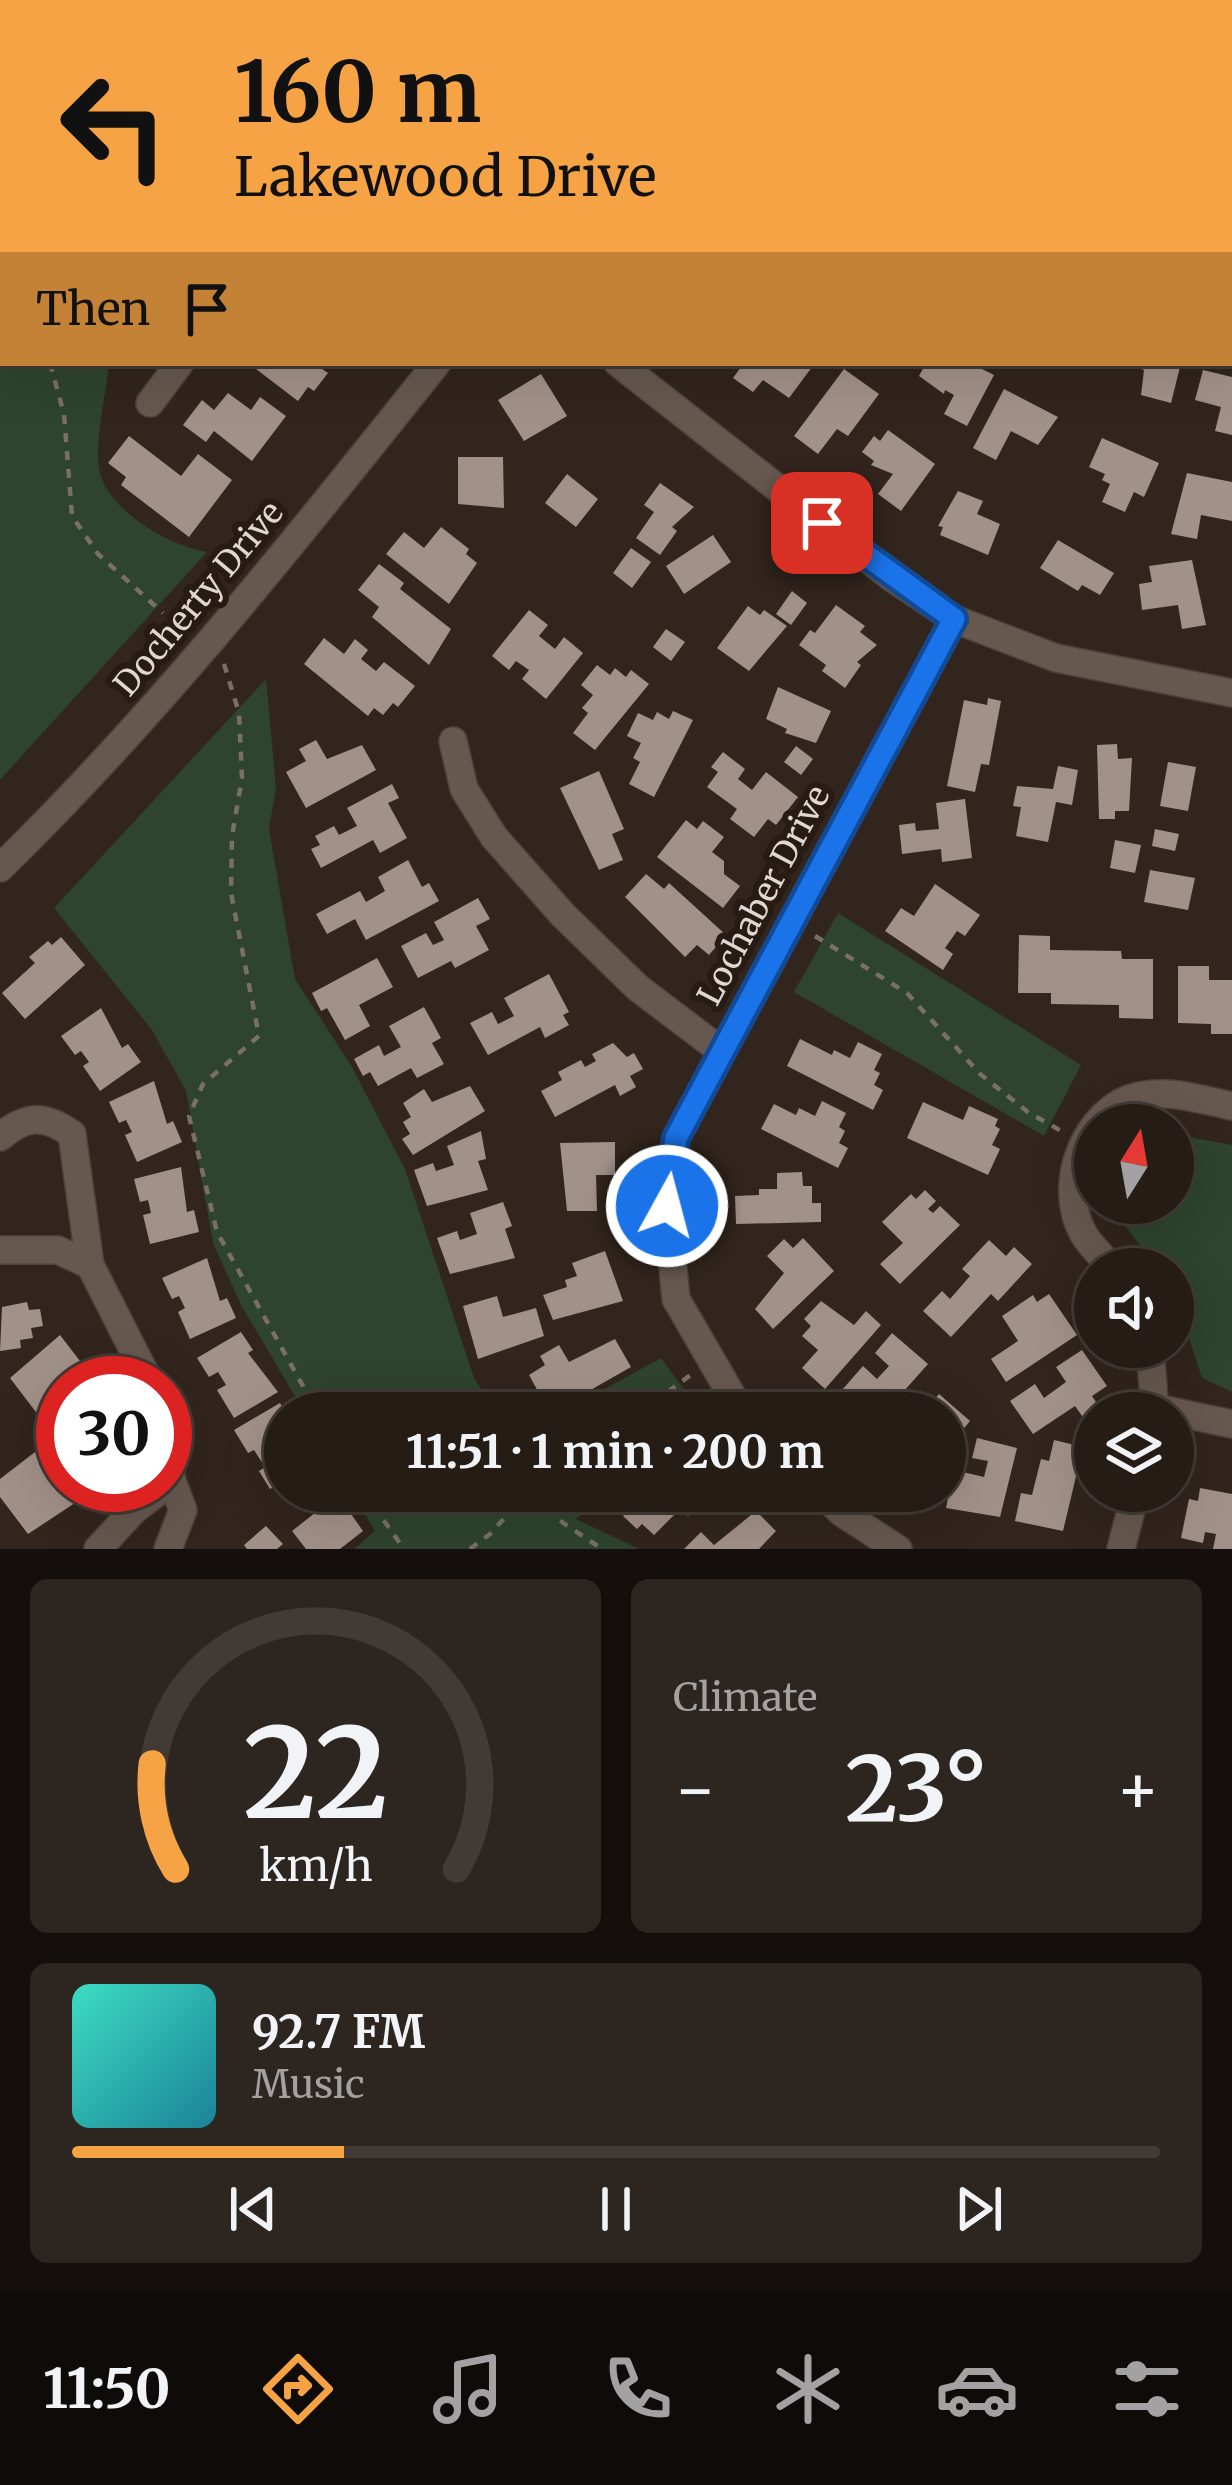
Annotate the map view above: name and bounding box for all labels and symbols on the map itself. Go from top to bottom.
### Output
pin [771,472,873,574]
street label: Docherty Drive [105,493,292,704]
street label: Lochaber Drive [688,778,839,1012]
north arrow [1074,1104,1194,1224]
position arrow [604,1143,730,1269]
speed limit sign: 30 [36,1356,192,1512]

